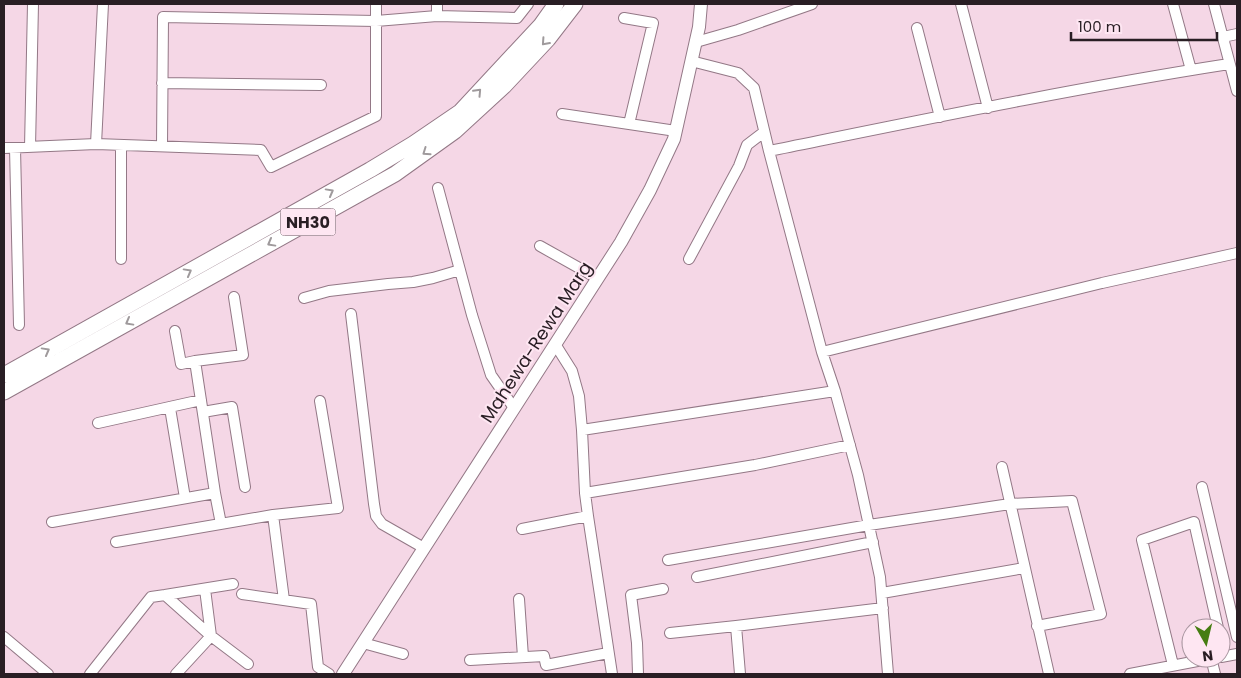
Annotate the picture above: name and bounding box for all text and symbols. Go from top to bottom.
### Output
scale bar [1071,10,1217,42]
text: 100 m [1078,16,1121,37]
one-way arrow [542,37,551,46]
one-way arrow [472,89,481,98]
one-way arrow [422,146,432,155]
one-way arrow [325,189,334,199]
road number: NH30 [280,208,336,236]
one-way arrow [268,237,277,247]
street label: Mahewa-Rewa Marg [474,257,598,427]
one-way arrow [183,268,192,278]
one-way arrow [126,316,135,326]
one-way arrow [41,347,50,357]
north arrow [1181,618,1231,668]
text: N [1201,645,1214,667]

